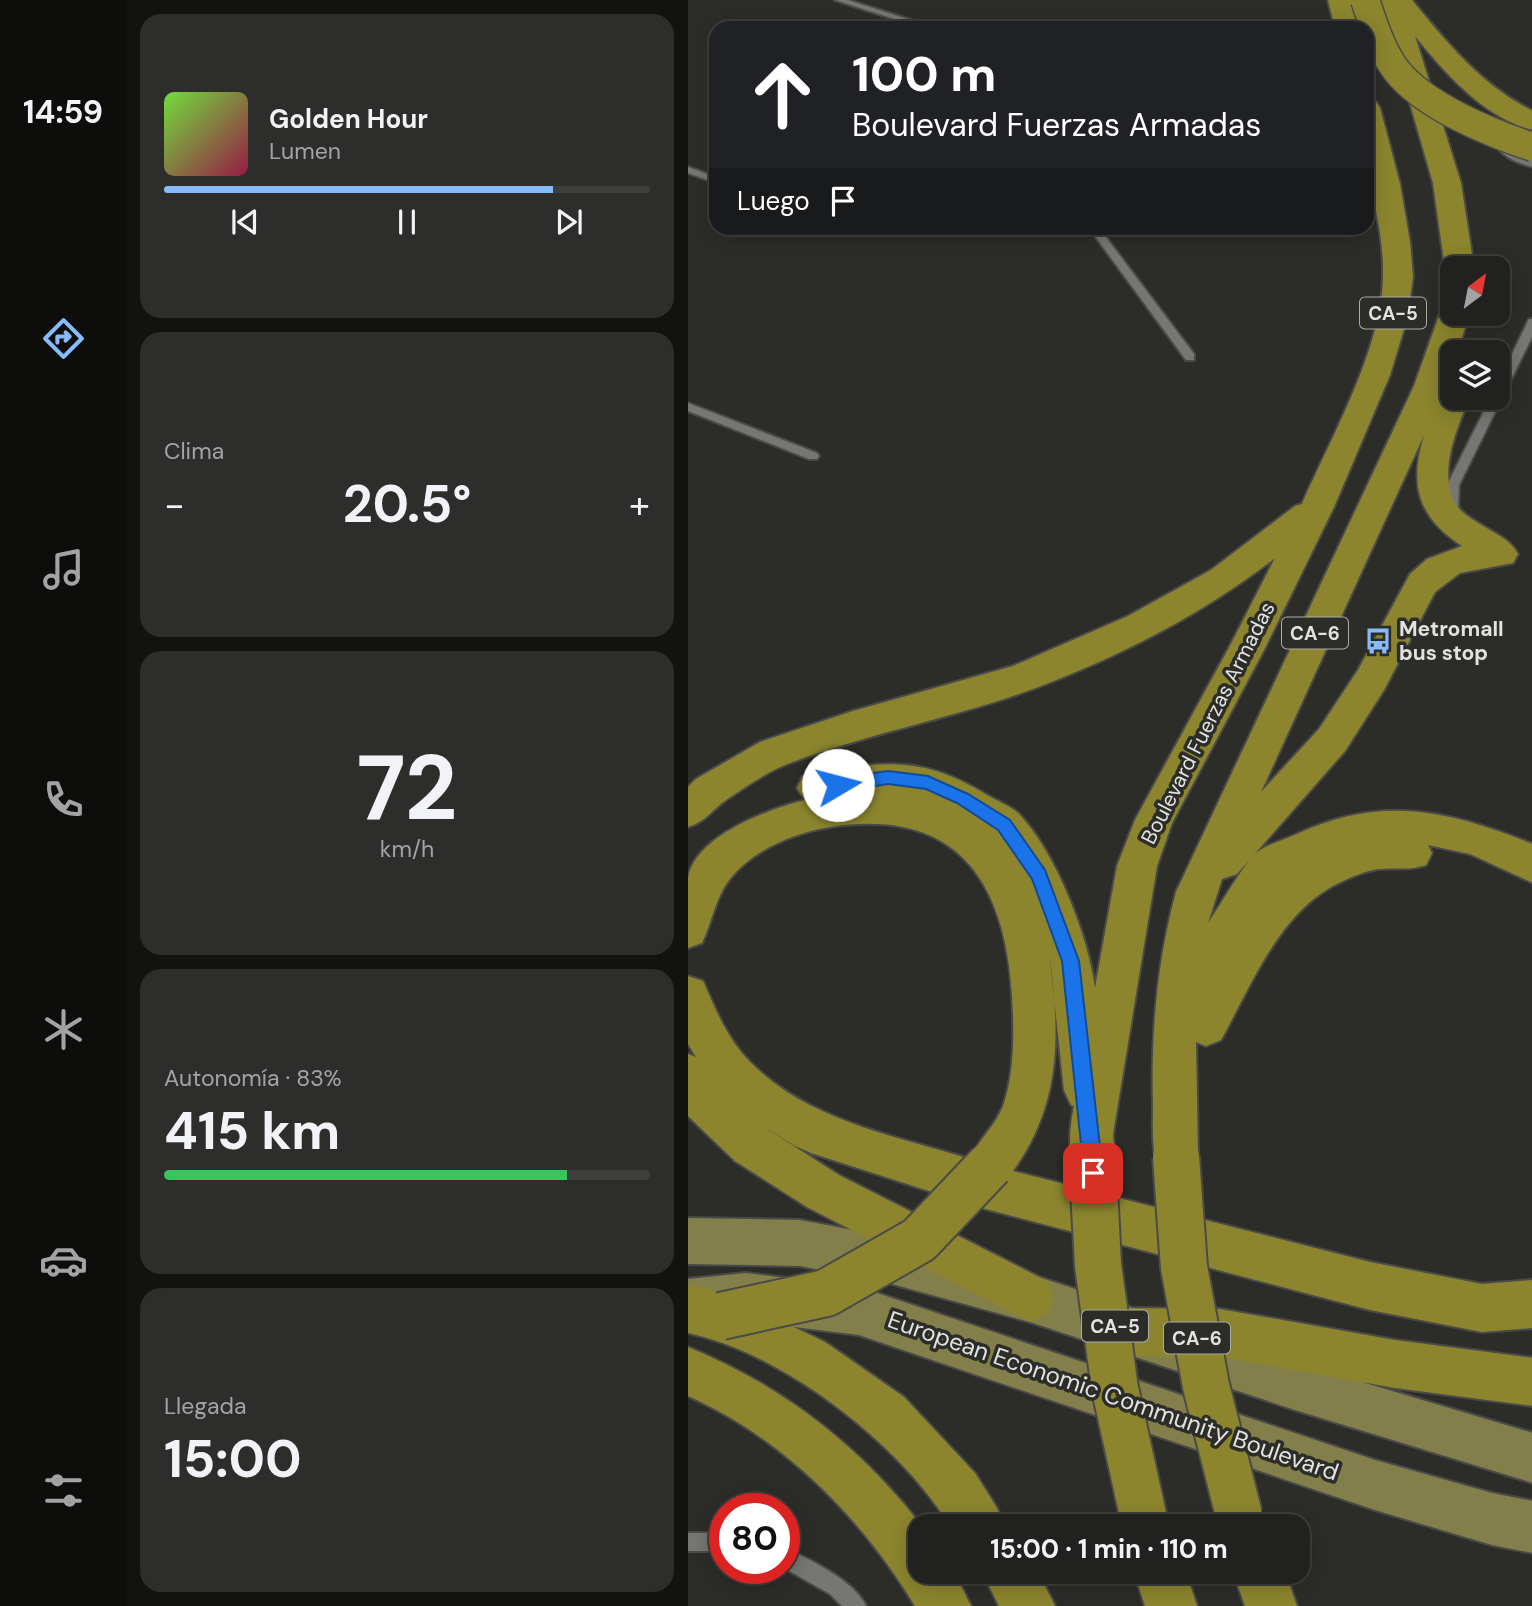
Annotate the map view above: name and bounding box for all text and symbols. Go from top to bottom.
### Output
text: 100 m [852,42,996,106]
icon: ahead [737,49,828,140]
text: 14:59 [23,91,103,133]
text: Golden Hour [269,102,428,136]
text: Boulevard Fuerzas Armadas [852,104,1261,146]
text: Lumen [269,136,341,166]
icon: arrive [824,182,862,220]
text: Luego [737,184,810,218]
icon: previous [226,203,264,241]
icon: pause [388,203,426,241]
icon: next [550,203,588,241]
north arrow [1440,256,1510,326]
map controls [1440,256,1510,410]
road number: CA-5 [1360,298,1426,328]
icon: directions [39,314,88,363]
button: layers [1440,340,1510,410]
text: Clima [164,436,224,466]
text: 20.5° [343,470,471,538]
text: − [164,480,185,530]
text: + [629,480,650,530]
icon: music [39,545,88,594]
street label: Boulevard Fuerzas Armadas [1135,597,1281,849]
place label: Metromall bus stop [1399,615,1504,667]
road number: CA-6 [1282,618,1348,648]
bus stop icon: Metromall bus stop [1363,626,1393,656]
text: 72 [357,729,457,847]
position arrow [801,748,875,822]
icon: phone [39,775,88,824]
text: km/h [380,834,434,864]
icon: climate [39,1005,88,1054]
text: Autonomía · 83% [164,1063,342,1093]
text: 415 km [164,1097,340,1165]
pin [1063,1143,1123,1203]
icon: arrive [1074,1154,1112,1192]
icon: car [39,1236,88,1285]
street label: European Economic Community Boulevard [884,1304,1343,1487]
road number: CA-5 [1082,1310,1148,1342]
road number: CA-6 [1164,1322,1230,1354]
text: Llegada [164,1391,247,1421]
text: 15:00 [164,1425,302,1493]
icon: filters [39,1466,88,1515]
speed limit sign: 80 [709,1493,800,1584]
text: 15:00 · 1 min · 110 m [990,1532,1228,1566]

